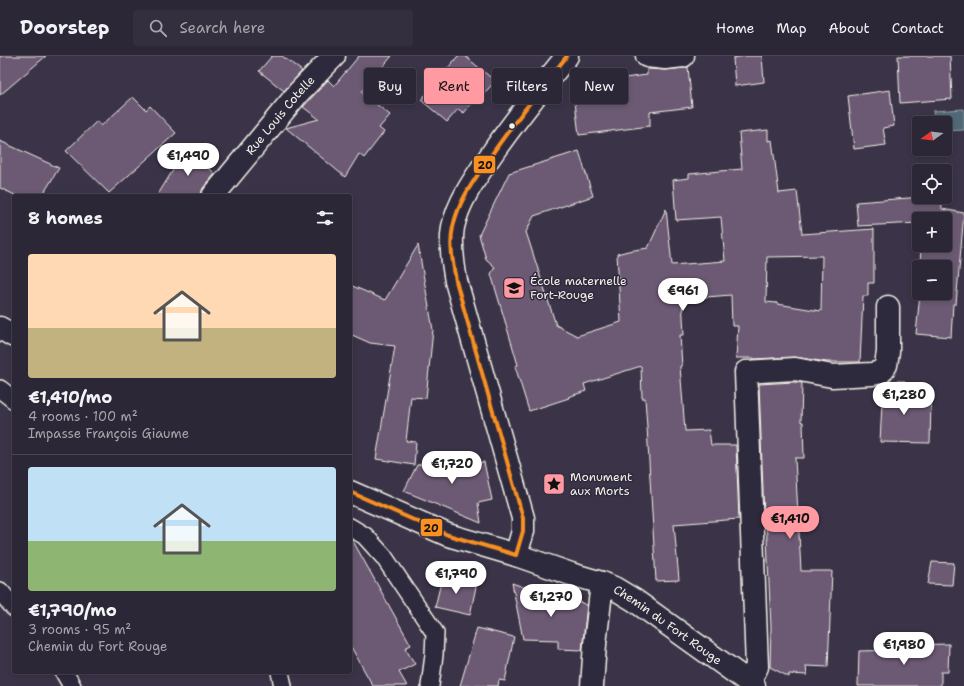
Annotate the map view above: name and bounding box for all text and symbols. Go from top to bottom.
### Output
search box [133,10,413,46]
text: Doorstep [20,15,109,40]
icon: search [147,17,169,39]
text: Search here [179,18,265,38]
text: Home [716,19,755,37]
text: Map [777,19,807,37]
text: About [829,19,870,37]
text: Contact [892,19,944,37]
chip: Buy [364,68,416,104]
chip: Rent [424,68,484,104]
chip: Filters [492,68,562,104]
chip: New [570,68,628,104]
street label: Rue Louis Cotelle [242,72,319,158]
north arrow [912,116,952,156]
map controls [912,116,952,300]
unlabelled marker [507,121,517,131]
pin: €1,490 [155,143,221,177]
text: €1,490 [166,147,210,164]
line badge: 20 [473,155,496,174]
text: 20 [477,158,493,173]
button: locate [912,164,952,204]
text: 8 homes [28,207,103,229]
icon: filters [314,207,336,229]
button: + [912,212,952,252]
button: − [912,260,952,300]
place label: École maternelle Fort-Rouge [530,273,627,303]
school or university icon: École maternelle Fort-Rouge [501,275,527,301]
pin: €961 [659,278,707,312]
icon: home [146,280,218,352]
text: €961 [667,282,699,299]
pin: €1,280 [871,382,937,416]
text: €1,410/mo [28,386,112,408]
text: €1,280 [882,386,926,403]
text: 4 rooms · 100 m² [28,408,138,425]
text: Impasse François Giaume [28,425,189,442]
pin: €1,720 [419,451,485,485]
text: €1,720 [431,455,473,472]
place label: Monument aux Morts [570,469,632,499]
place icon: Monument aux Morts [541,471,567,497]
icon: home [146,493,218,565]
pin: €1,410 [757,506,823,540]
text: €1,410 [770,510,810,527]
line badge: 20 [420,518,443,537]
text: 20 [423,521,439,536]
pin: €1,790 [423,561,489,595]
text: €1,790 [434,565,478,582]
street label: Chemin du Fort Rouge [610,582,725,669]
pin: €1,270 [518,584,584,618]
text: €1,270 [529,588,573,605]
text: €1,790/mo [28,599,117,621]
text: 3 rooms · 95 m² [28,621,131,638]
pin: €1,980 [871,632,937,666]
text: €1,980 [882,636,926,653]
text: Chemin du Fort Rouge [28,638,167,655]

